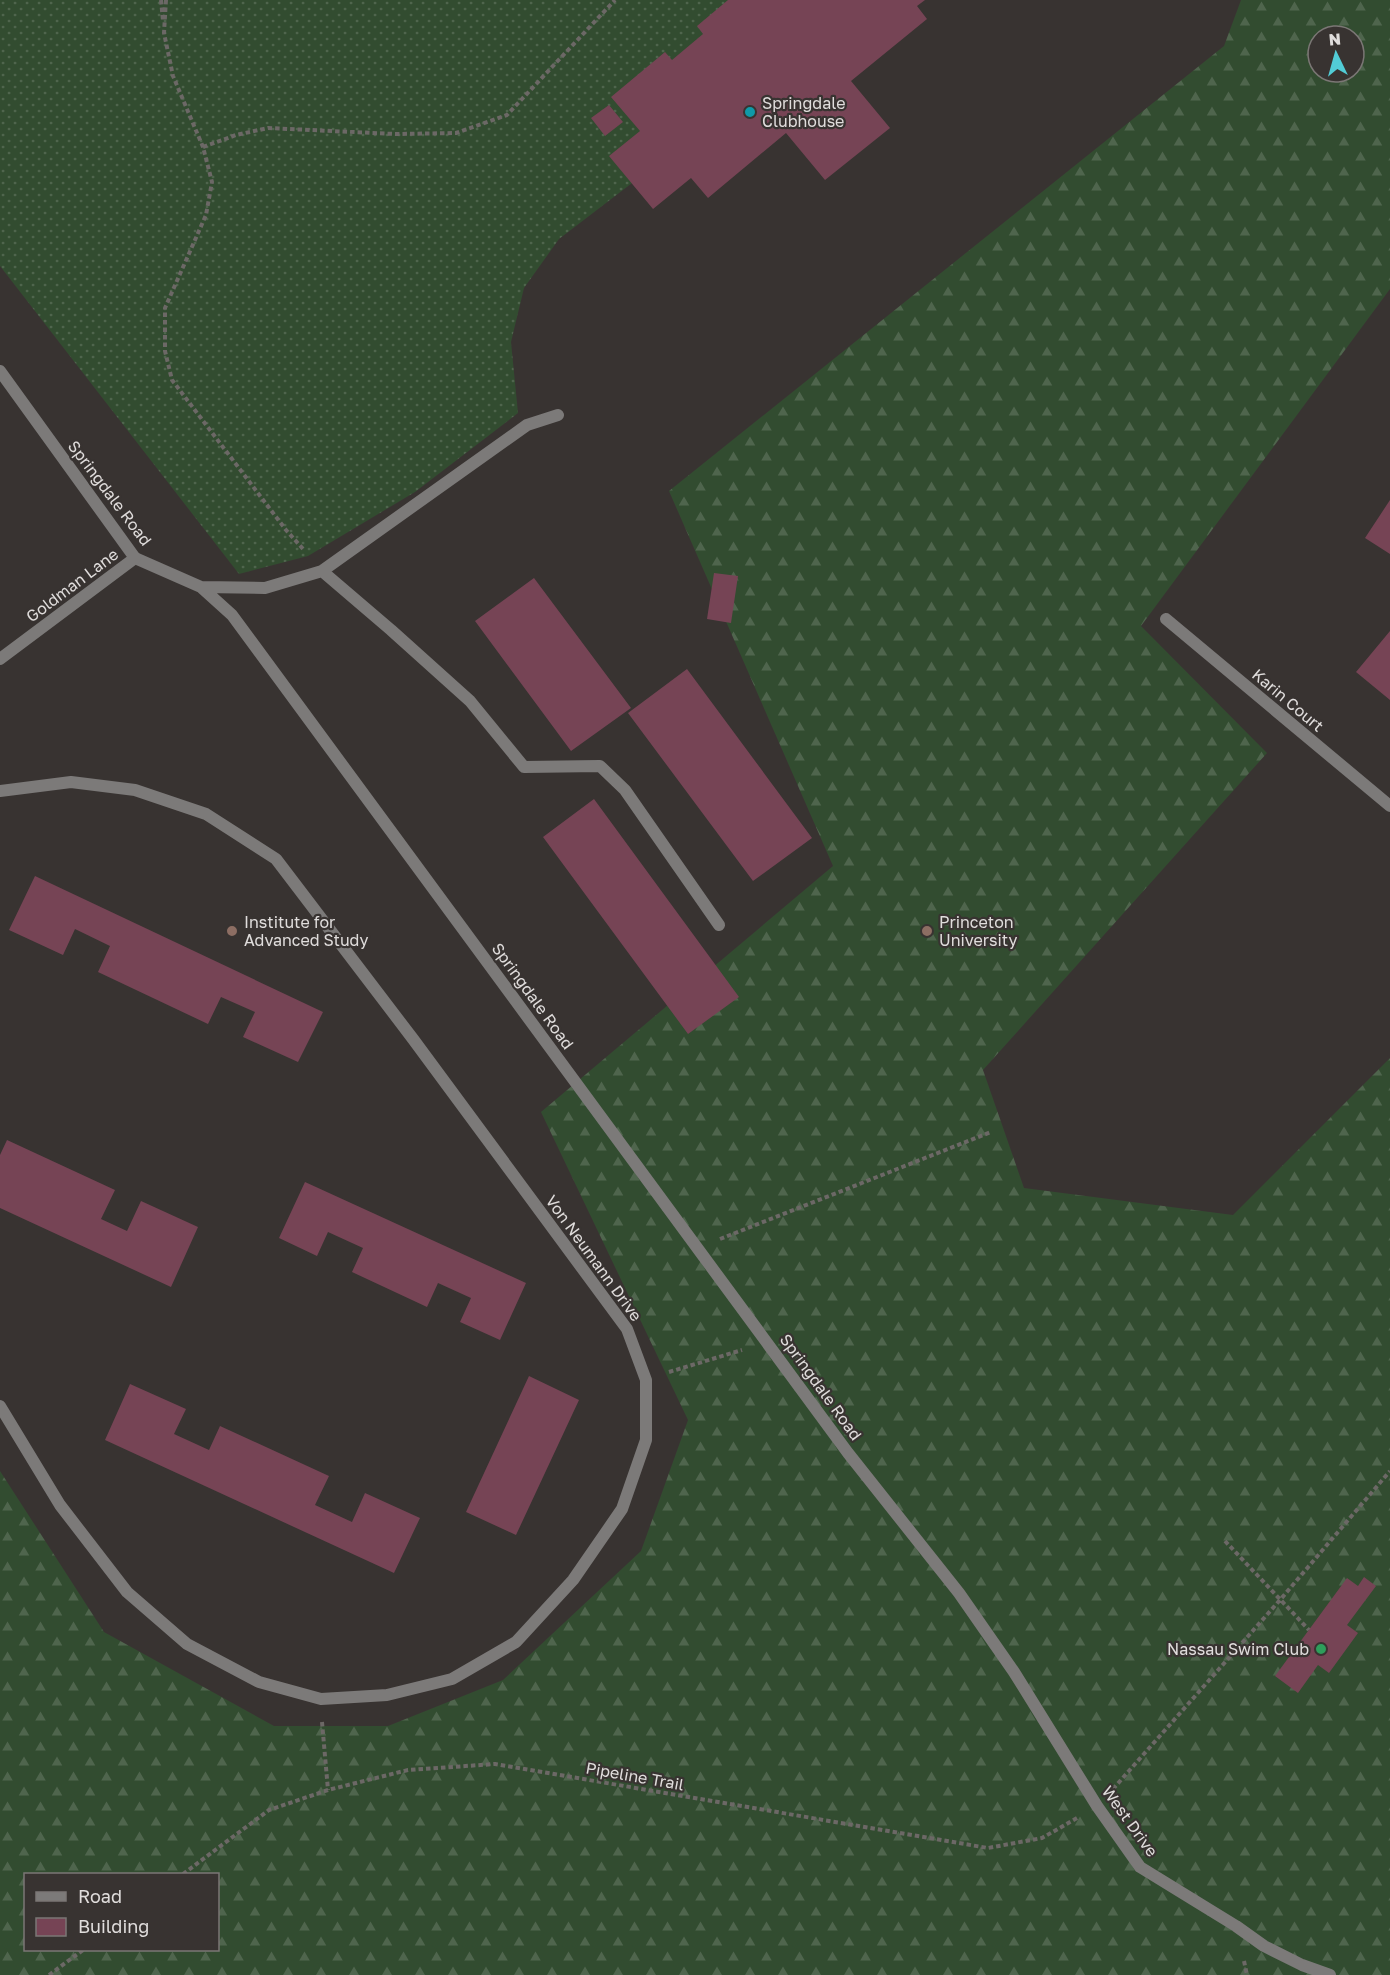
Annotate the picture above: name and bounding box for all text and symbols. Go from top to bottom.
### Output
north arrow [1306,24,1366,84]
text: N [1328,29,1342,50]
place label: Springdale Clubhouse [762,93,845,131]
marker: Springdale Clubhouse [743,105,757,119]
street label: Springdale Road [64,436,156,550]
street label: Goldman Lane [22,544,122,626]
street label: Karin Court [1248,664,1328,736]
place label: Institute for Advanced Study [244,912,368,950]
place label: Princeton University [939,912,1017,950]
marker: Institute for Advanced Study [225,924,239,938]
marker: Princeton University [920,924,934,938]
street label: Springdale Road [488,939,578,1053]
street label: Von Neumann Drive [542,1191,646,1325]
street label: Springdale Road [776,1330,866,1444]
place label: Nassau Swim Club [1167,1639,1309,1659]
marker: Nassau Swim Club [1314,1642,1328,1656]
street label: Pipeline Trail [584,1758,686,1794]
street label: West Drive [1098,1782,1162,1860]
legend [24,1873,219,1951]
text: Road [78,1885,122,1907]
text: Building [78,1915,149,1937]

